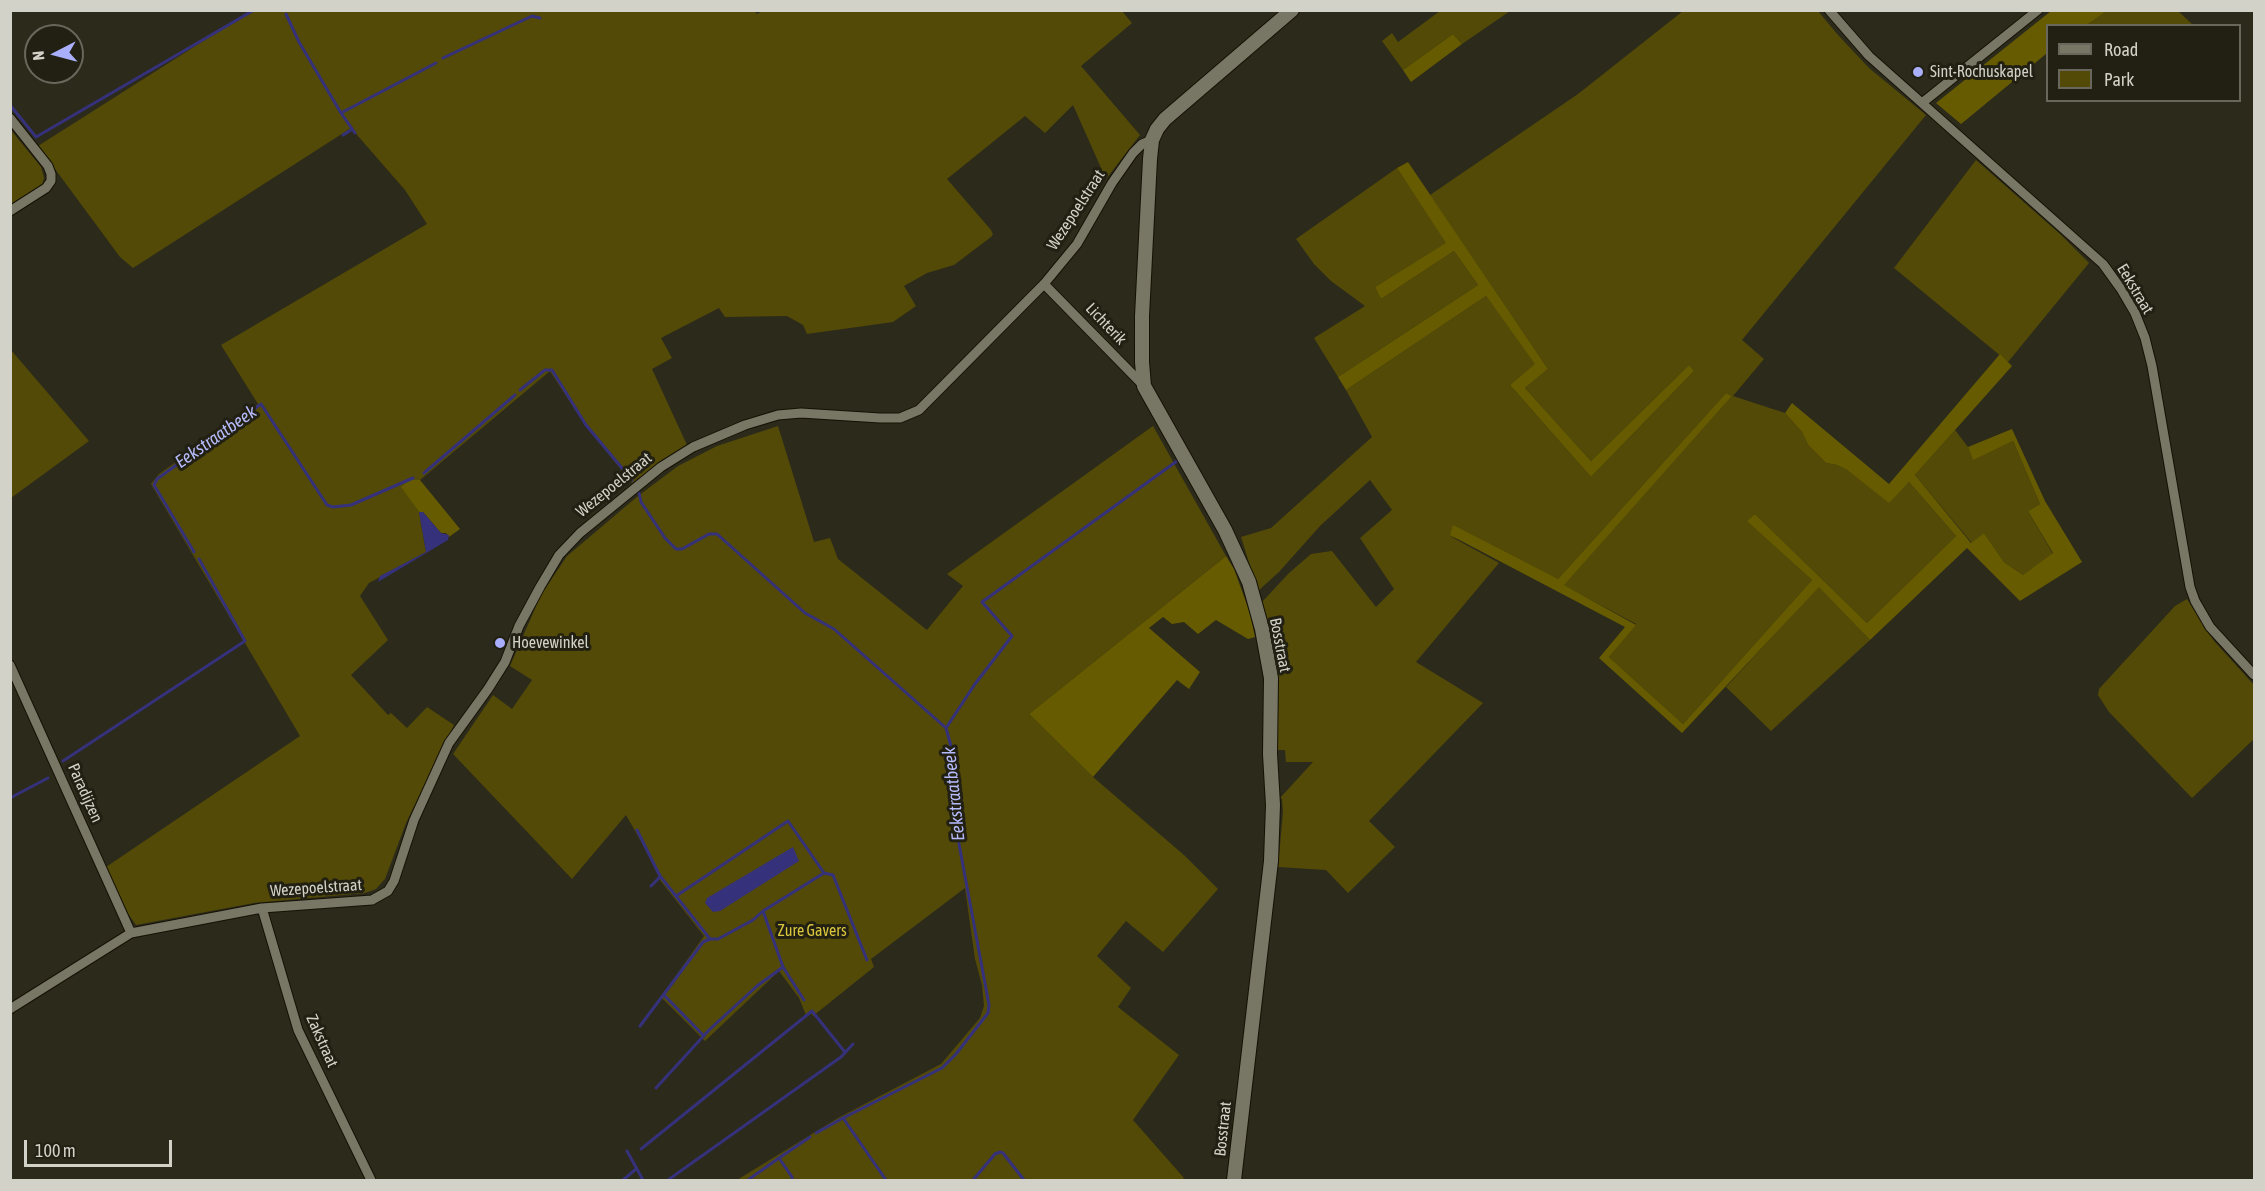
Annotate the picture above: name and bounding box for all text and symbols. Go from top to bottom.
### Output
north arrow [24,24,84,84]
legend [2046,24,2241,102]
text: Road [2104,39,2138,60]
text: N [29,50,48,61]
place label: Sint-Rochuskapel [1930,62,2033,82]
marker: Sint-Rochuskapel [1911,65,1925,79]
text: Park [2104,69,2134,90]
street label: Wezepoelstraat [1043,166,1109,254]
street label: Eekstraat [2113,260,2157,318]
street label: Lichterik [1081,299,1131,349]
water label: Eekstraatbeek [171,401,261,473]
street label: Wezepoelstraat [572,449,656,521]
street label: Bosstraat [1265,616,1295,674]
place label: Hoevewinkel [512,633,589,653]
marker: Hoevewinkel [493,636,507,650]
water label: Eekstraatbeek [938,746,970,842]
street label: Paradijzen [64,761,106,825]
street label: Wezepoelstraat [269,875,363,901]
park label: Zure Gavers [777,921,847,941]
street label: Zakstraat [302,1012,342,1070]
street label: Bosstraat [1211,1101,1235,1157]
scale bar [27,1128,176,1166]
text: 100 m [35,1140,76,1161]

